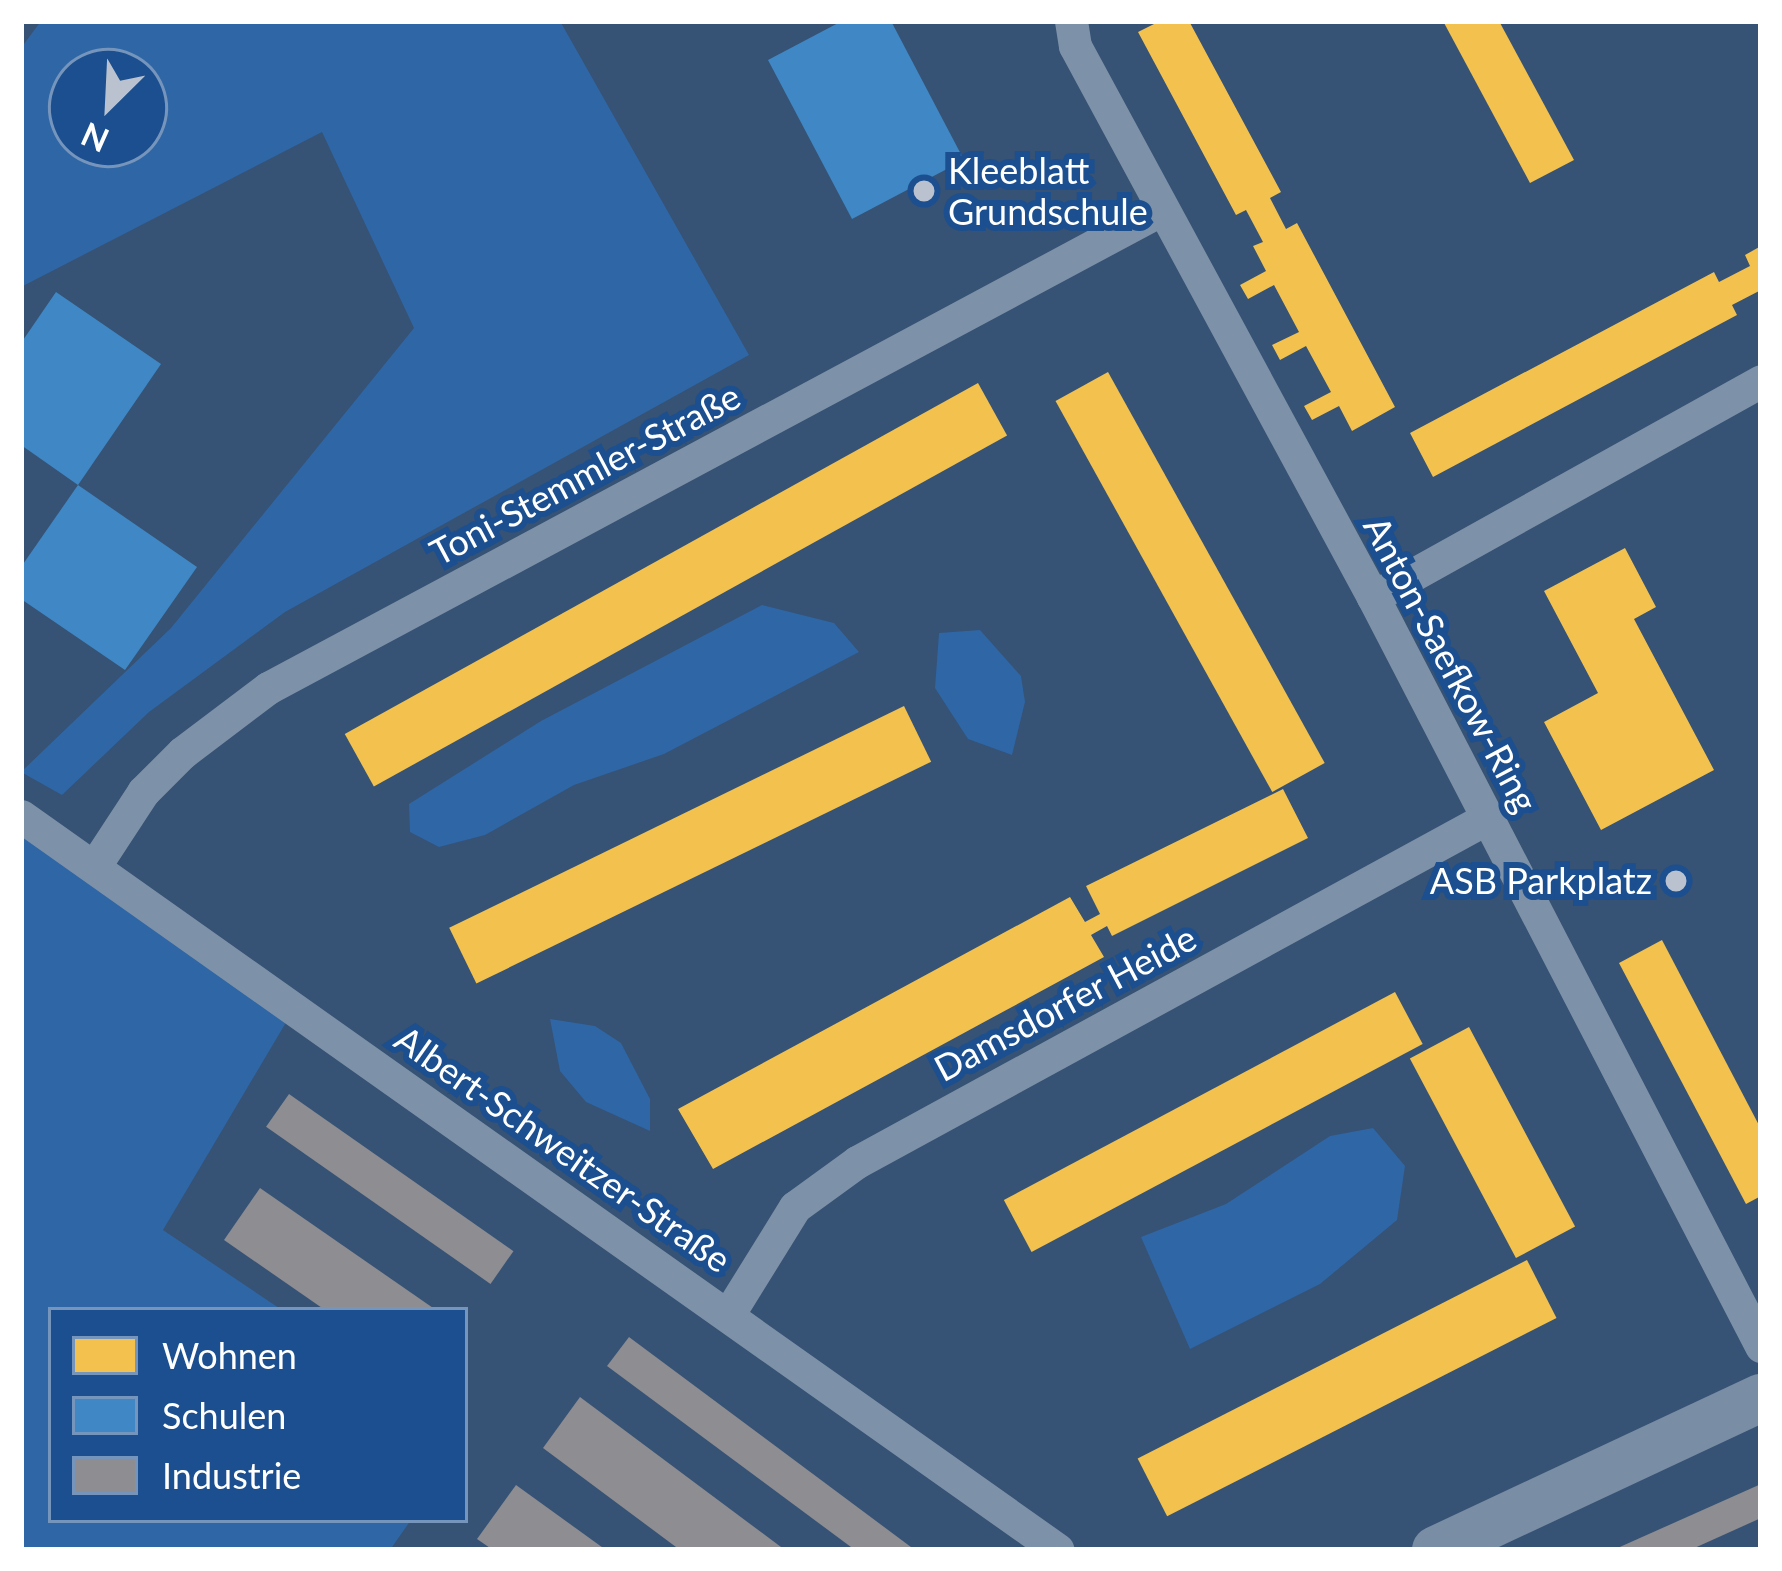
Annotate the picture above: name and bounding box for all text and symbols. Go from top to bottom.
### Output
north arrow [48,48,168,168]
text: N [75,115,114,162]
place label: Kleeblatt Grundschule [948,148,1148,233]
marker: Kleeblatt Grundschule [911,178,937,204]
street label: Toni-Stemmler-Straße [423,374,747,574]
street label: Anton-Saefkow-Ring [1355,509,1547,819]
place label: ASB Parkplatz [1430,859,1652,903]
marker: ASB Parkplatz [1663,868,1689,894]
street label: Damsdorfer Heide [926,916,1204,1090]
street label: Albert-Schweitzer-Straße [387,1017,739,1281]
legend [48,1307,468,1523]
text: Wohnen [162,1333,297,1377]
text: Schulen [162,1393,286,1437]
text: Industrie [162,1453,301,1497]

